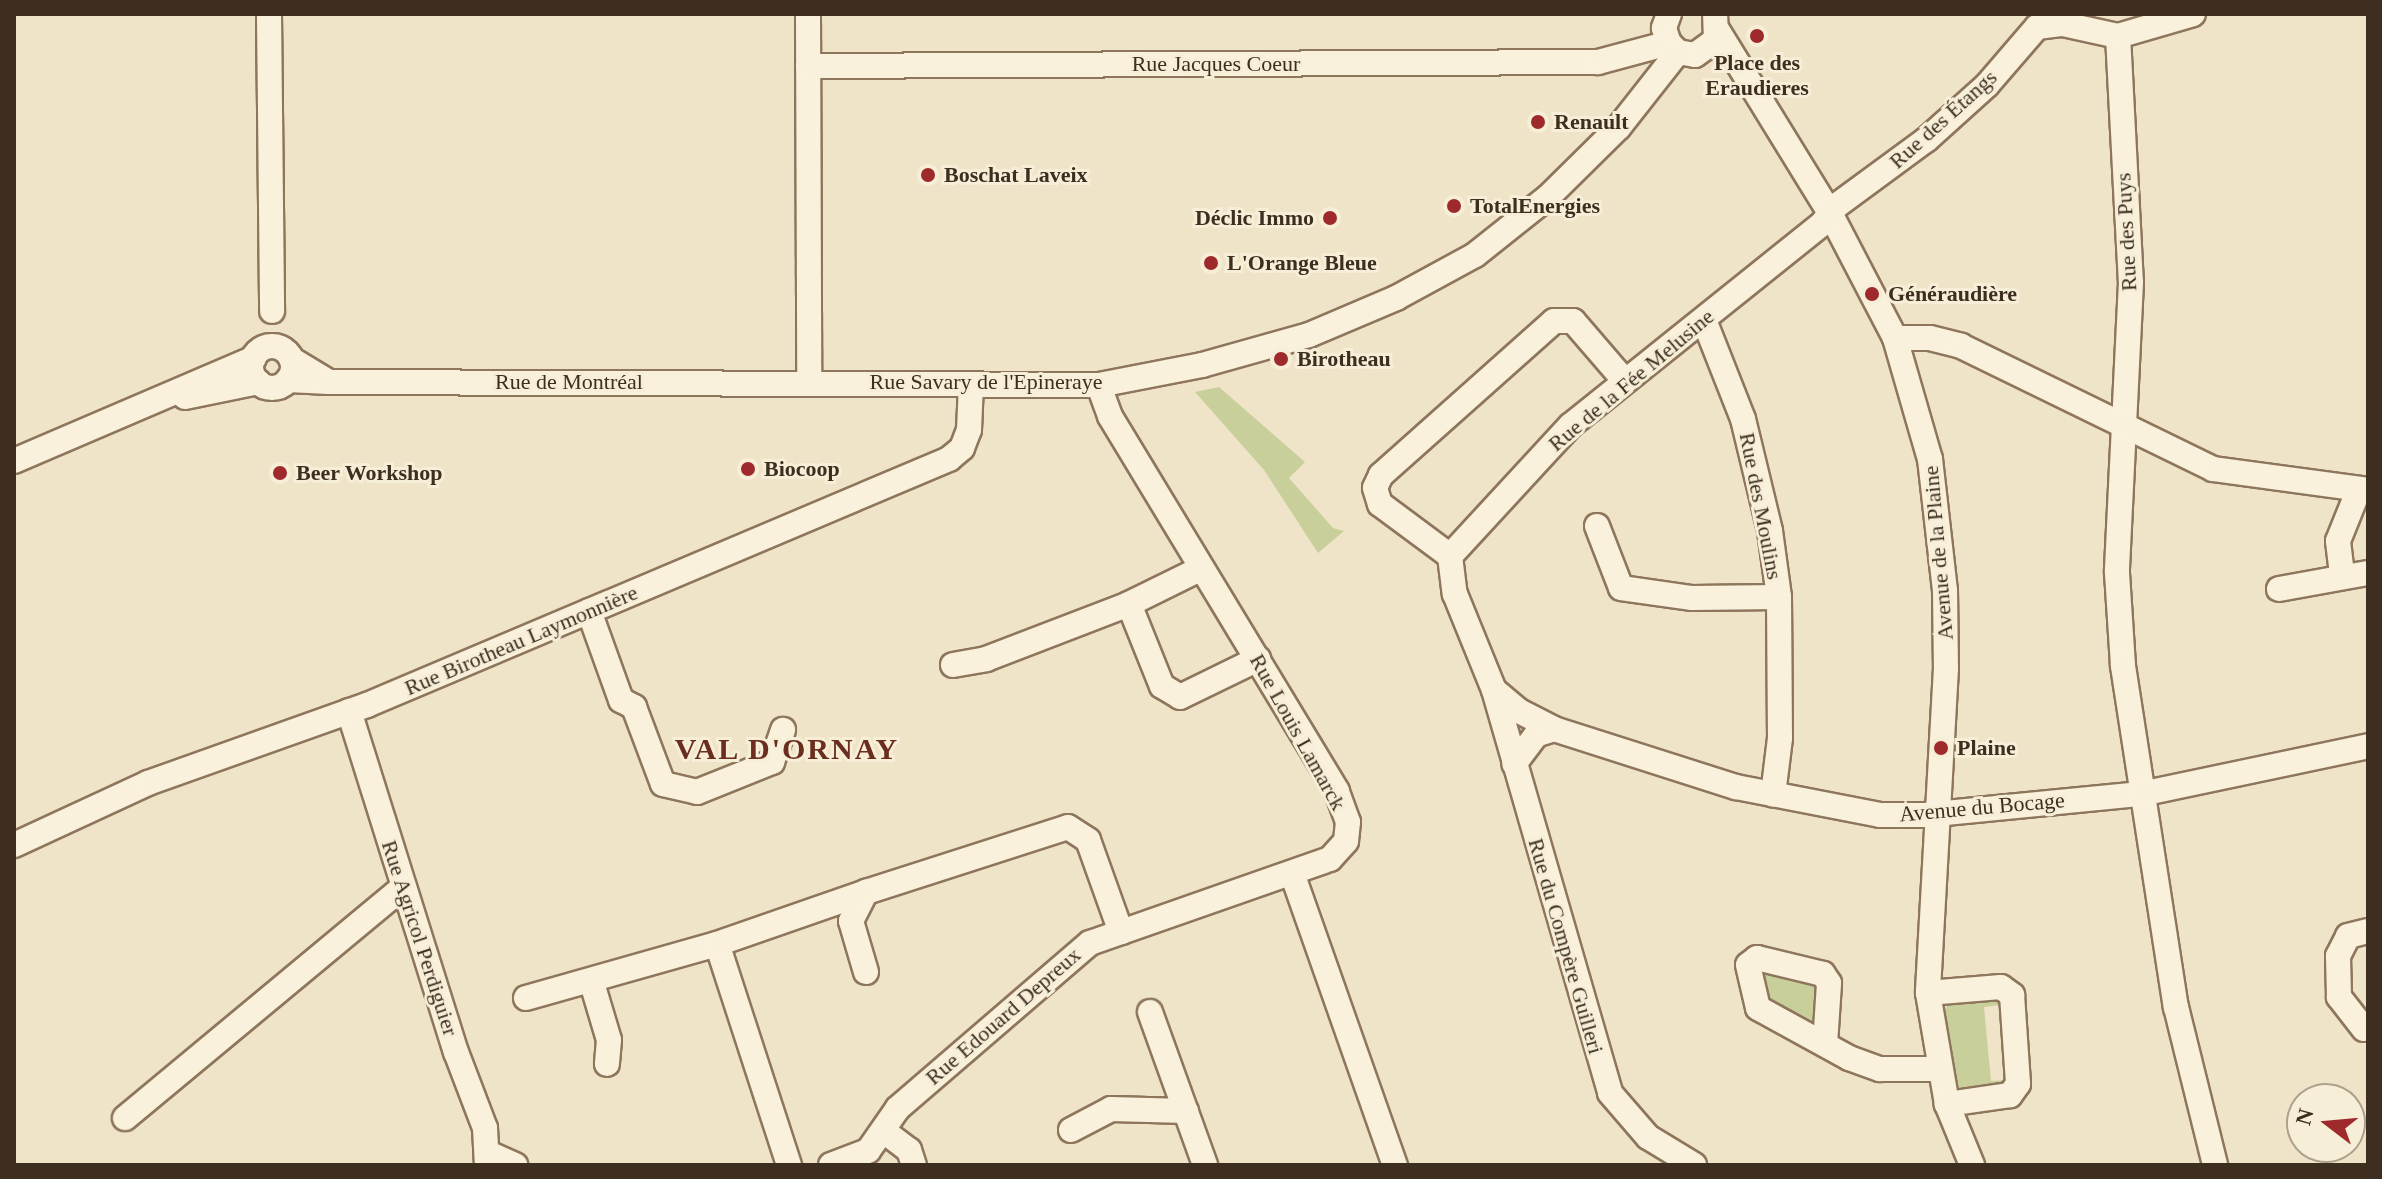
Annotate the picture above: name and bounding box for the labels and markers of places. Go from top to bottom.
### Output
marker: Place des Eraudieres [1748,27,1766,45]
place label: Place des Eraudieres [1705,49,1809,100]
place label: Renault [1554,109,1629,135]
marker: Renault [1529,113,1547,131]
place label: Boschat Laveix [944,162,1088,188]
marker: Boschat Laveix [919,166,937,184]
place label: TotalEnergies [1470,193,1600,219]
marker: TotalEnergies [1445,197,1463,215]
place label: Déclic Immo [1195,205,1314,231]
marker: Déclic Immo [1321,209,1339,227]
place label: L'Orange Bleue [1227,250,1377,276]
marker: L'Orange Bleue [1202,254,1220,272]
place label: Généraudière [1888,281,2017,307]
marker: Généraudière [1863,285,1881,303]
place label: Birotheau [1297,346,1391,372]
marker: Birotheau [1272,350,1290,368]
place label: Biocoop [764,456,840,482]
place label: Beer Workshop [296,460,443,486]
marker: Biocoop [739,460,757,478]
marker: Beer Workshop [271,464,289,482]
place label: Plaine [1957,735,2016,761]
marker: Plaine [1932,739,1950,757]

